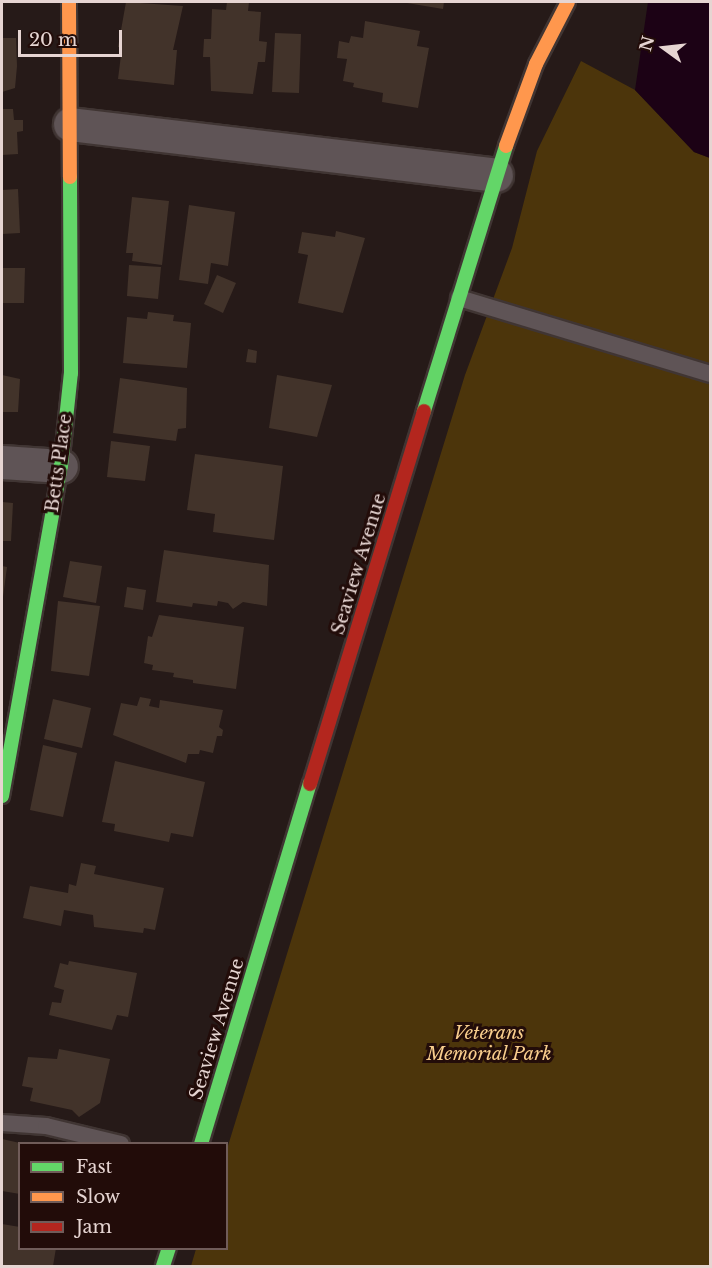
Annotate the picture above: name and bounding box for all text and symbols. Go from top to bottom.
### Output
scale bar [21,18,124,56]
north arrow [634,18,694,78]
text: 20 m [29,29,77,51]
text: N [635,33,658,53]
street label: Betts Place [41,412,77,514]
street label: Seaview Avenue [327,490,391,638]
street label: Seaview Avenue [185,955,249,1103]
park label: Veterans Memorial Park [426,1023,552,1066]
legend [18,1142,228,1250]
text: Fast [76,1156,112,1178]
text: Slow [76,1186,120,1208]
text: Jam [76,1216,112,1238]

